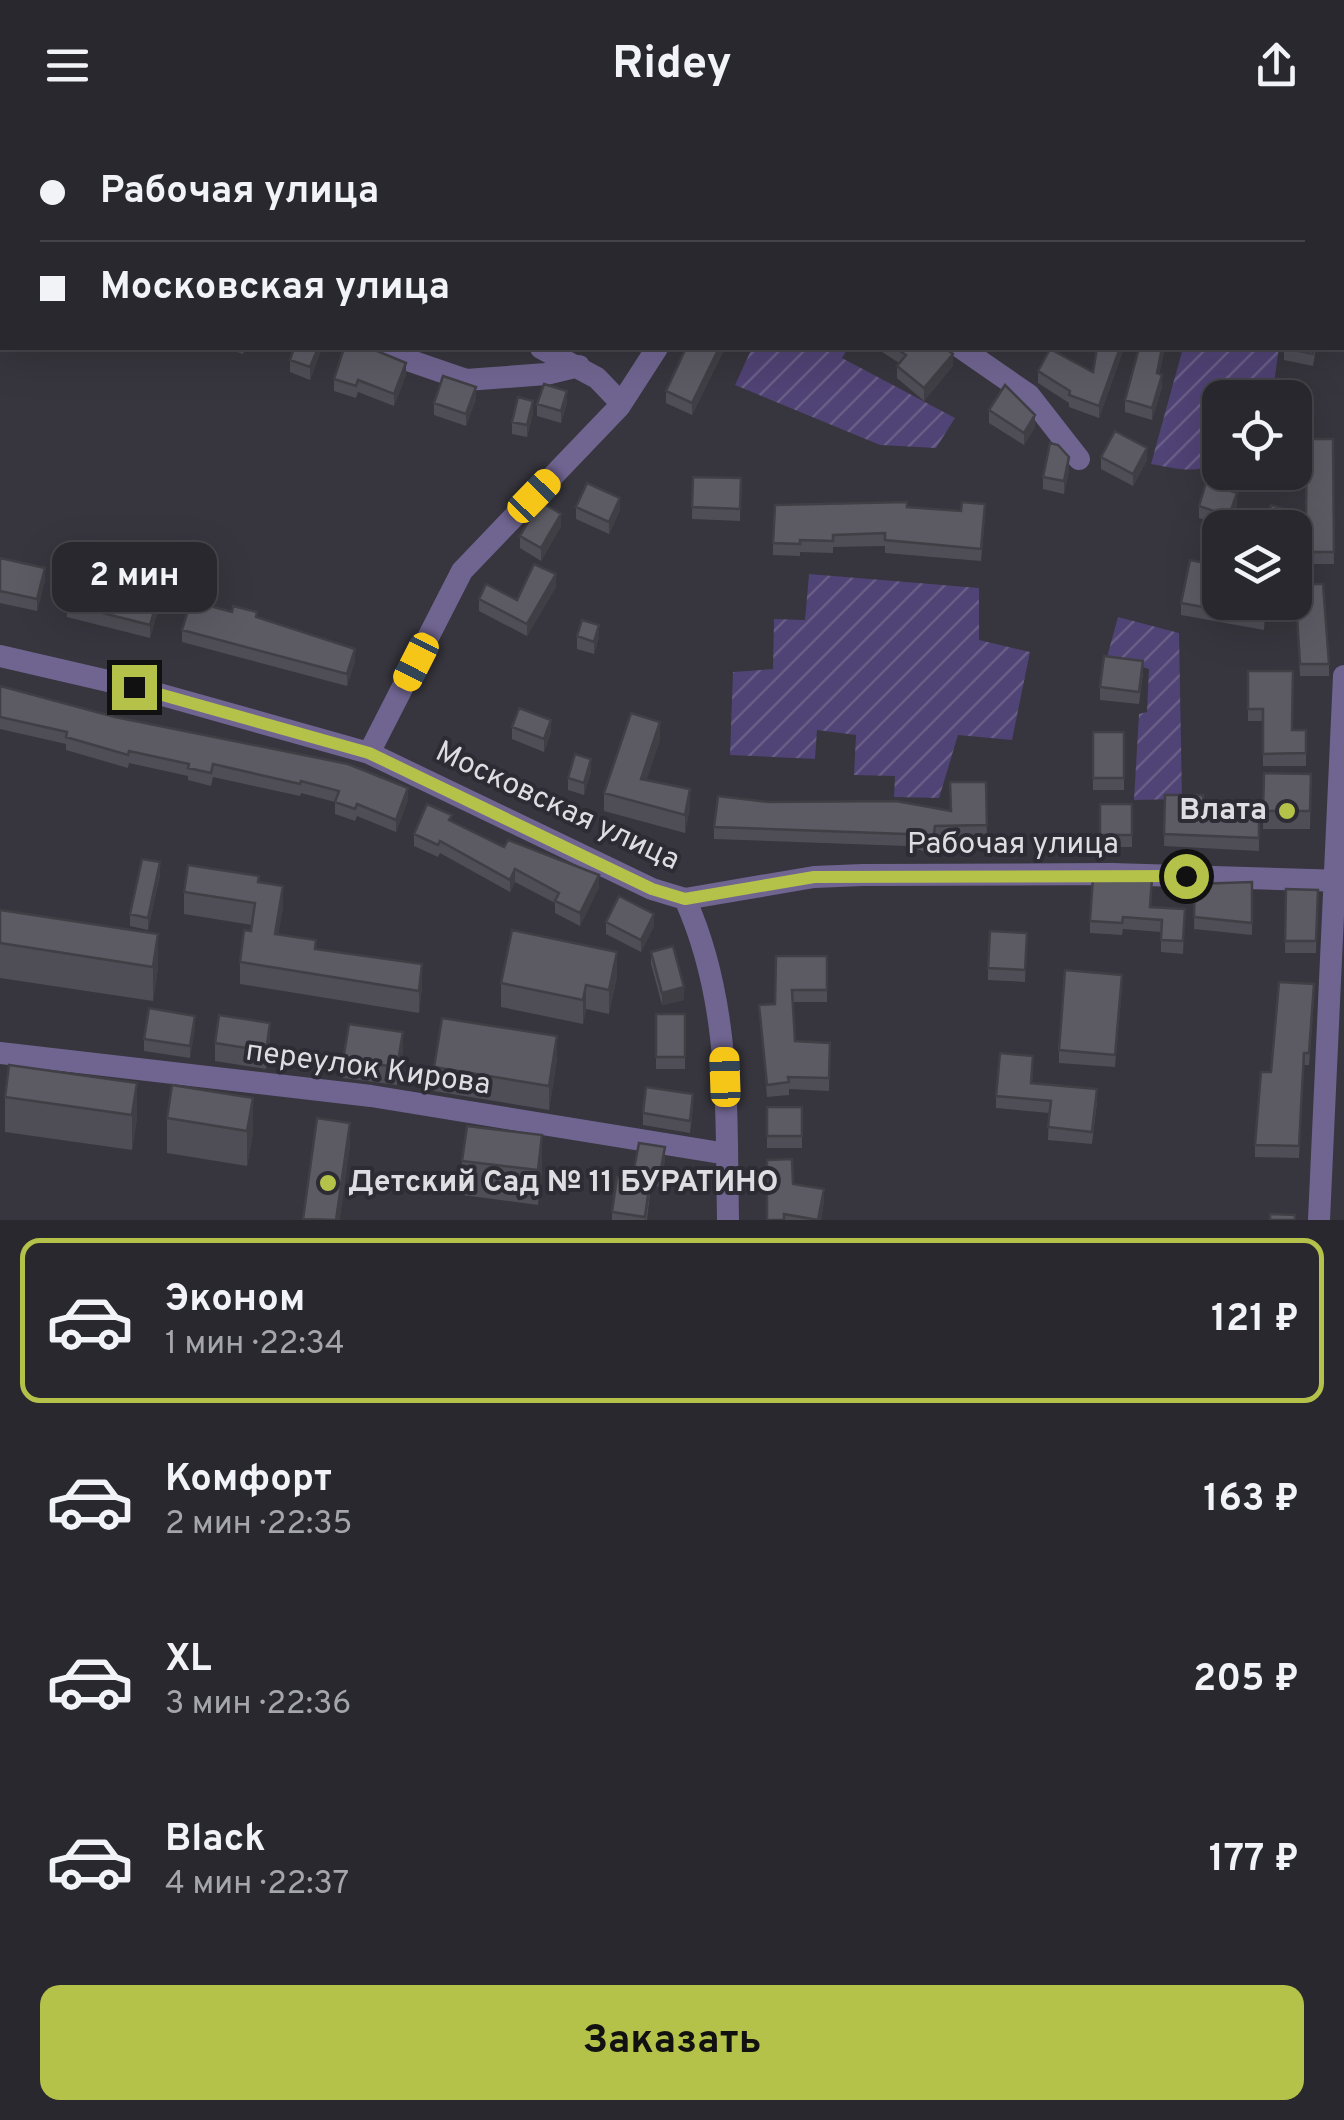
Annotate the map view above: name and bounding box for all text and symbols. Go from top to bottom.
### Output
text: Ridey [612,37,732,94]
icon: menu [40,38,95,93]
icon: share [1249,38,1304,93]
text: Рабочая улица [100,168,379,217]
text: Московская улица [100,264,450,313]
map controls [1202,380,1312,620]
button: locate [1202,380,1312,490]
car [502,464,566,528]
button: layers [1202,510,1312,620]
callout: 2 мин [52,542,216,612]
text: 2 мин [90,557,179,597]
car [389,628,443,696]
route end [112,665,157,710]
street label: Московская улица [429,734,685,880]
place label: Влата [1179,793,1267,830]
marker: Влата [1276,800,1298,822]
street label: Рабочая улица [907,827,1119,864]
route start [1164,854,1209,899]
street label: переулок Кирова [243,1034,493,1104]
car [709,1046,741,1108]
place label: Детский Сад № 11 БУРАТИНО [348,1165,778,1202]
marker: Детский Сад № 11 БУРАТИНО [317,1172,339,1194]
icon: car [45,1276,135,1366]
text: Эконом [165,1276,305,1325]
text: 121 ₽ [1211,1296,1299,1345]
text: 1 мин · 22:34 [165,1325,345,1365]
icon: car [45,1456,135,1546]
text: Комфорт [165,1456,332,1505]
text: 163 ₽ [1203,1476,1299,1525]
text: 2 мин · 22:35 [165,1505,352,1545]
icon: car [45,1636,135,1726]
text: XL [165,1636,212,1685]
text: 205 ₽ [1193,1656,1299,1705]
text: 3 мин · 22:36 [165,1685,351,1725]
icon: car [45,1816,135,1906]
text: Black [165,1816,265,1865]
text: 177 ₽ [1209,1836,1299,1885]
text: 4 мин · 22:37 [165,1865,349,1905]
button: Заказать [40,1985,1304,2100]

